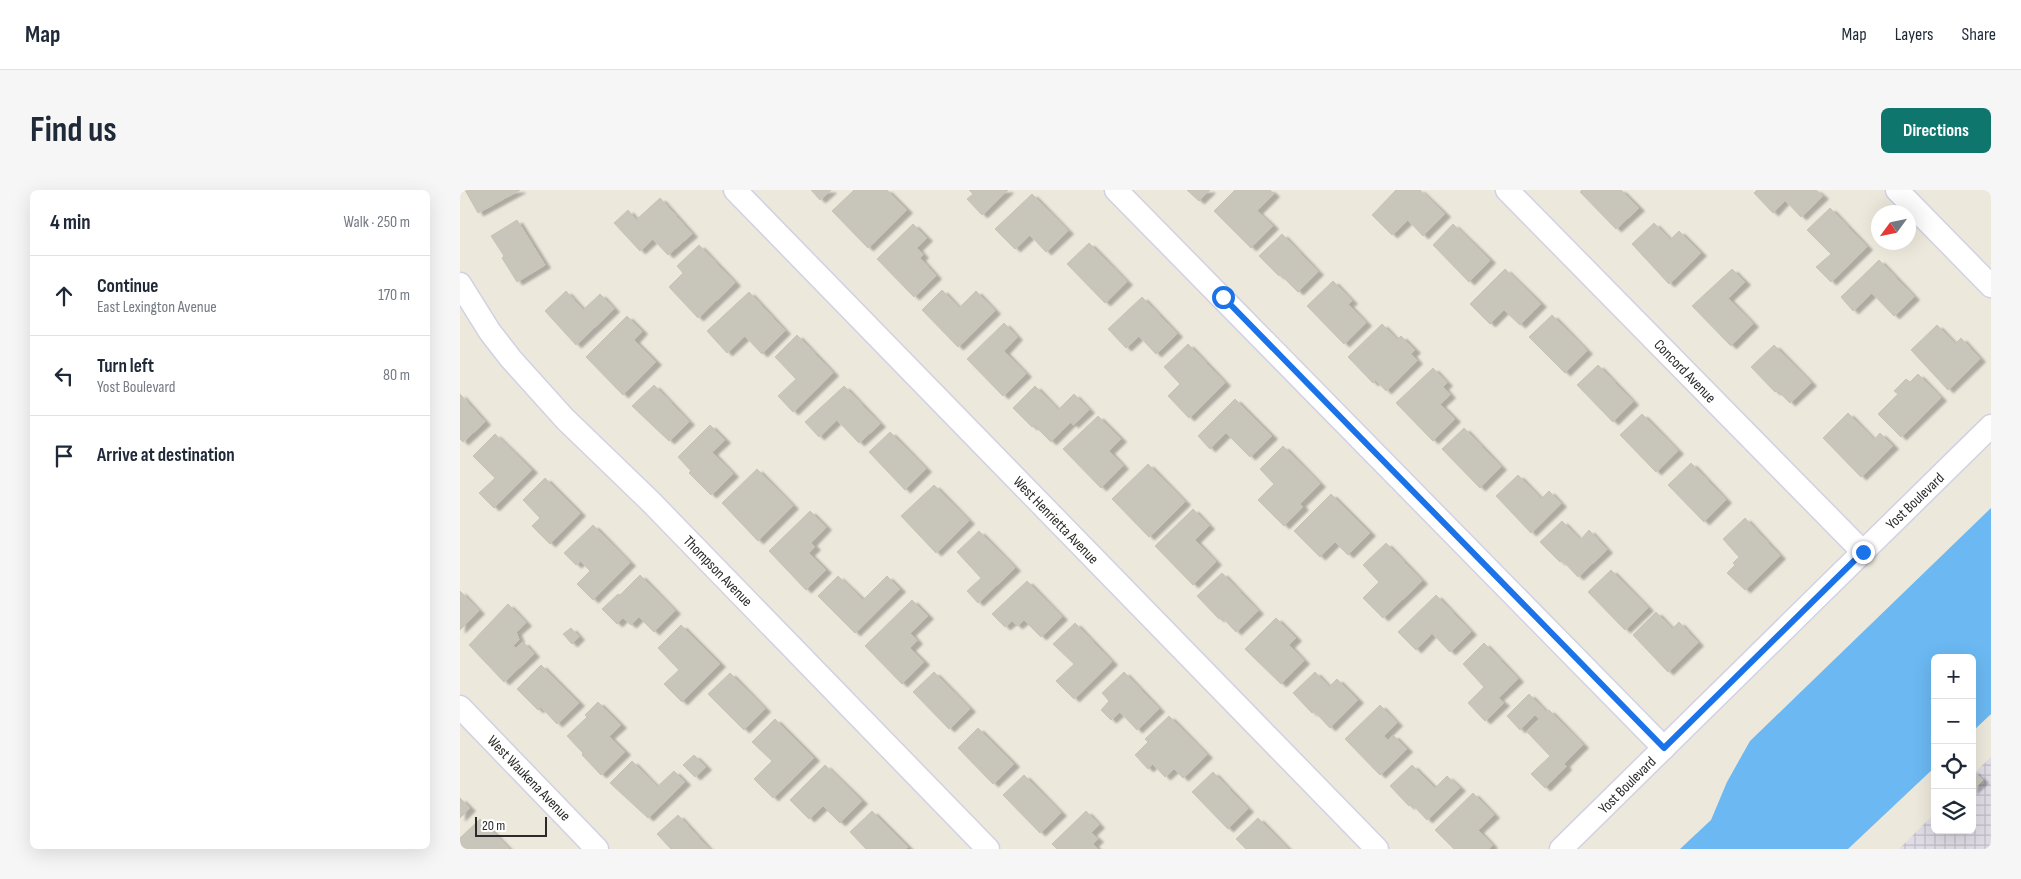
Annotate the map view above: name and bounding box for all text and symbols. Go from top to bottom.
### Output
text: Map [25,20,60,49]
text: Map [1842,24,1867,45]
text: Layers [1895,24,1934,45]
text: Share [1962,24,1996,45]
button: Directions [1881,108,1991,153]
text: Find us [30,109,117,152]
north arrow [1871,205,1916,250]
text: 4 min [50,210,91,235]
text: Walk · 250 m [344,213,410,232]
text: Continue [97,275,158,298]
icon: ahead [50,282,78,310]
text: 170 m [378,286,410,305]
route start [1212,286,1235,309]
text: East Lexington Avenue [97,298,217,317]
street label: Concord Avenue [1650,335,1720,407]
text: Turn left [97,355,154,378]
icon: left [50,362,78,390]
text: 80 m [383,366,410,385]
text: Yost Boulevard [97,378,176,397]
icon: arrive [50,442,78,470]
text: Arrive at destination [97,444,235,467]
street label: Yost Boulevard [1882,469,1948,534]
street label: West Henrietta Avenue [1009,472,1102,568]
street label: Thompson Avenue [679,532,756,611]
route end [1852,541,1875,564]
map controls [1931,654,1976,834]
button: + [1931,654,1976,699]
button: − [1931,699,1976,744]
street label: West Waukena Avenue [483,731,574,825]
button: locate [1931,744,1976,789]
street label: Yost Boulevard [1595,753,1660,818]
button: layers [1931,789,1976,834]
scale bar [475,814,548,837]
text: 20 m [482,817,505,834]

